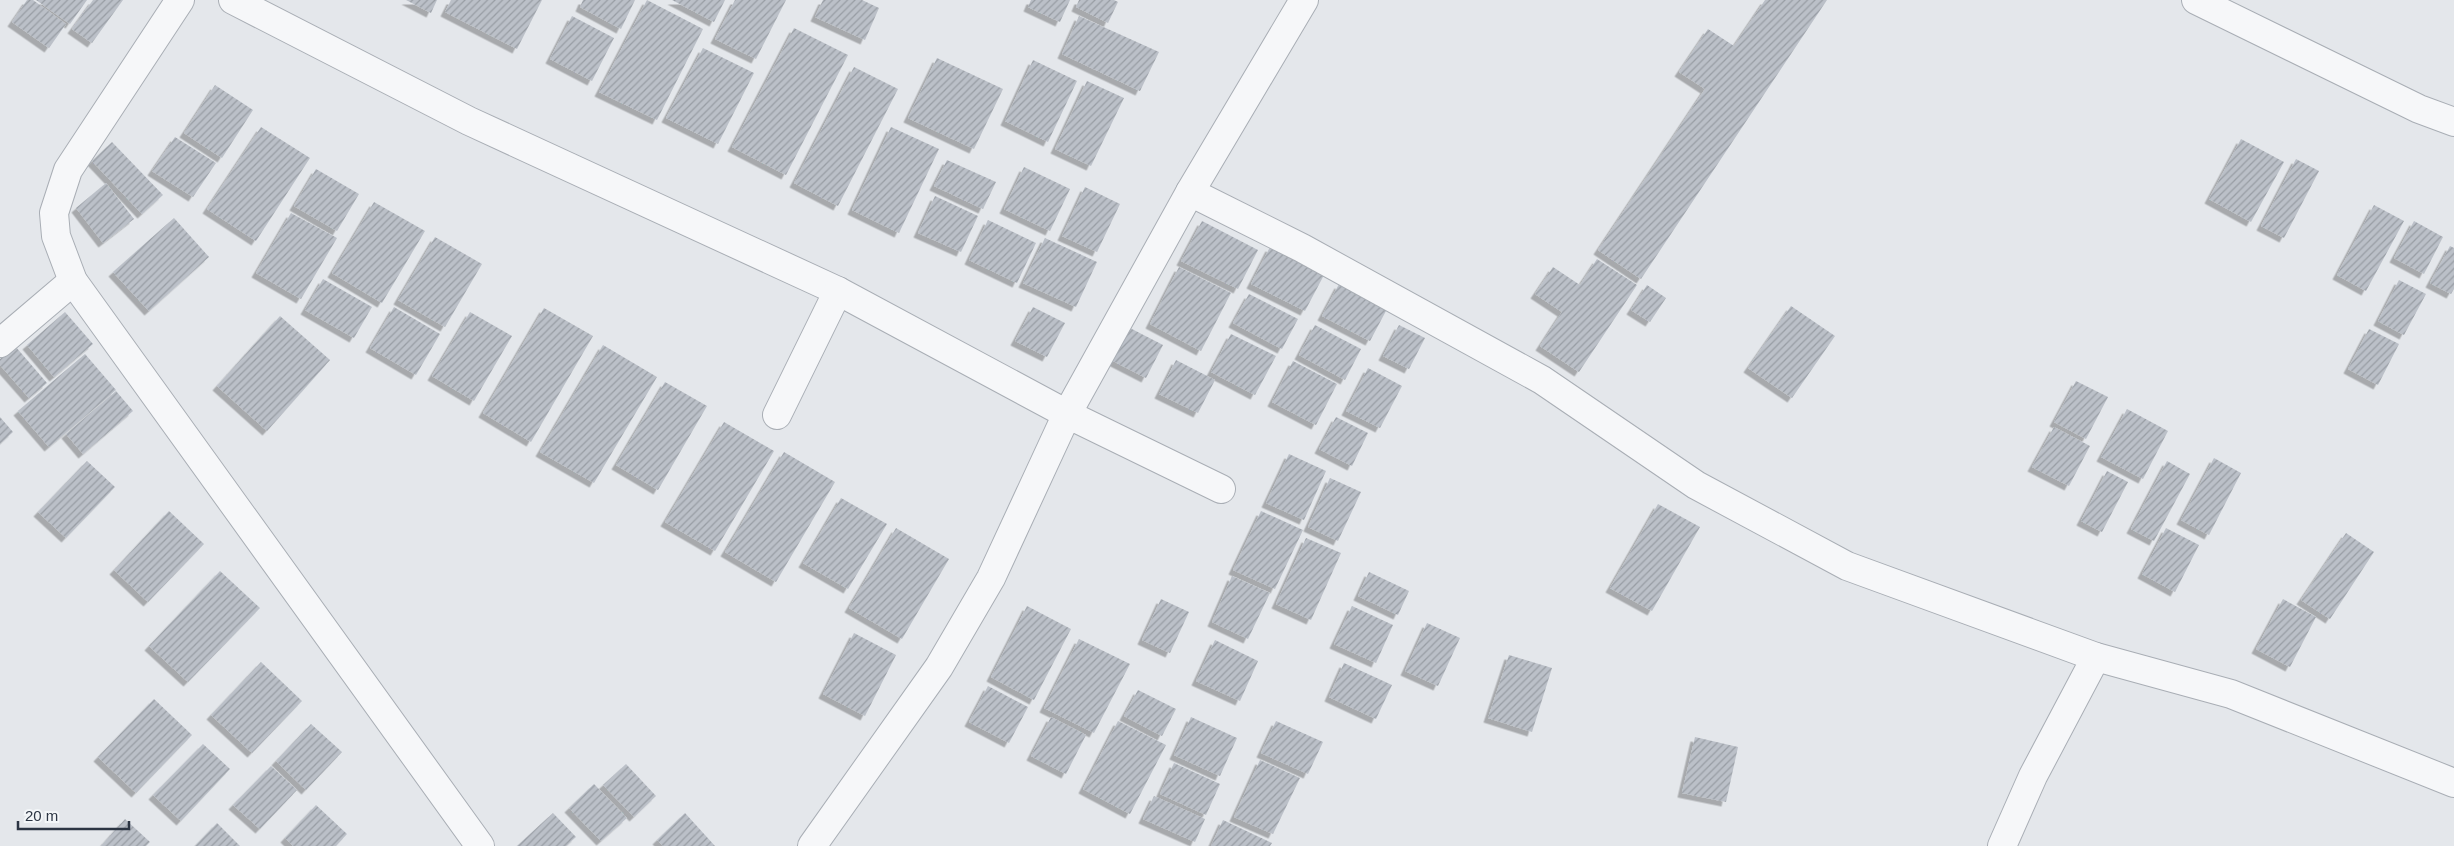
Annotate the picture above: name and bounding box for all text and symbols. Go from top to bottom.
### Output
scale bar [18,798,129,830]
text: 20 m [25,807,58,824]

